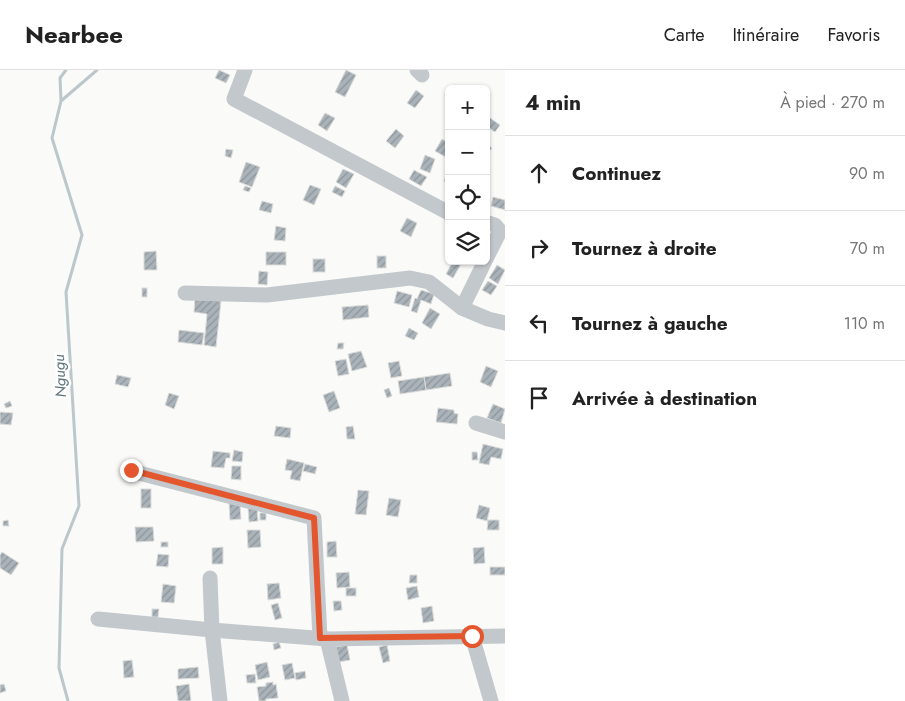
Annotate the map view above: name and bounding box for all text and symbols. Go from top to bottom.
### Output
text: Nearbee [25,17,123,52]
text: Carte [664,22,705,48]
text: Itinéraire [733,22,799,48]
text: Favoris [827,22,880,48]
map controls [445,85,490,265]
button: + [445,85,490,130]
text: 4 min [525,88,581,118]
text: À pied · 270 m [780,91,885,114]
button: − [445,130,490,175]
icon: ahead [525,159,553,187]
text: Continuez [572,160,661,187]
text: 90 m [849,162,885,185]
button: locate [445,175,490,220]
button: layers [445,220,490,265]
icon: right [525,234,553,262]
text: Tournez à droite [572,235,717,262]
text: 70 m [850,237,885,260]
icon: left [525,309,553,337]
text: Tournez à gauche [572,310,728,337]
text: 110 m [844,312,885,335]
water label: Ngugu [48,354,72,398]
icon: arrive [525,384,553,412]
text: Arrivée à destination [572,385,757,412]
route end [120,459,143,482]
route start [461,625,484,648]

